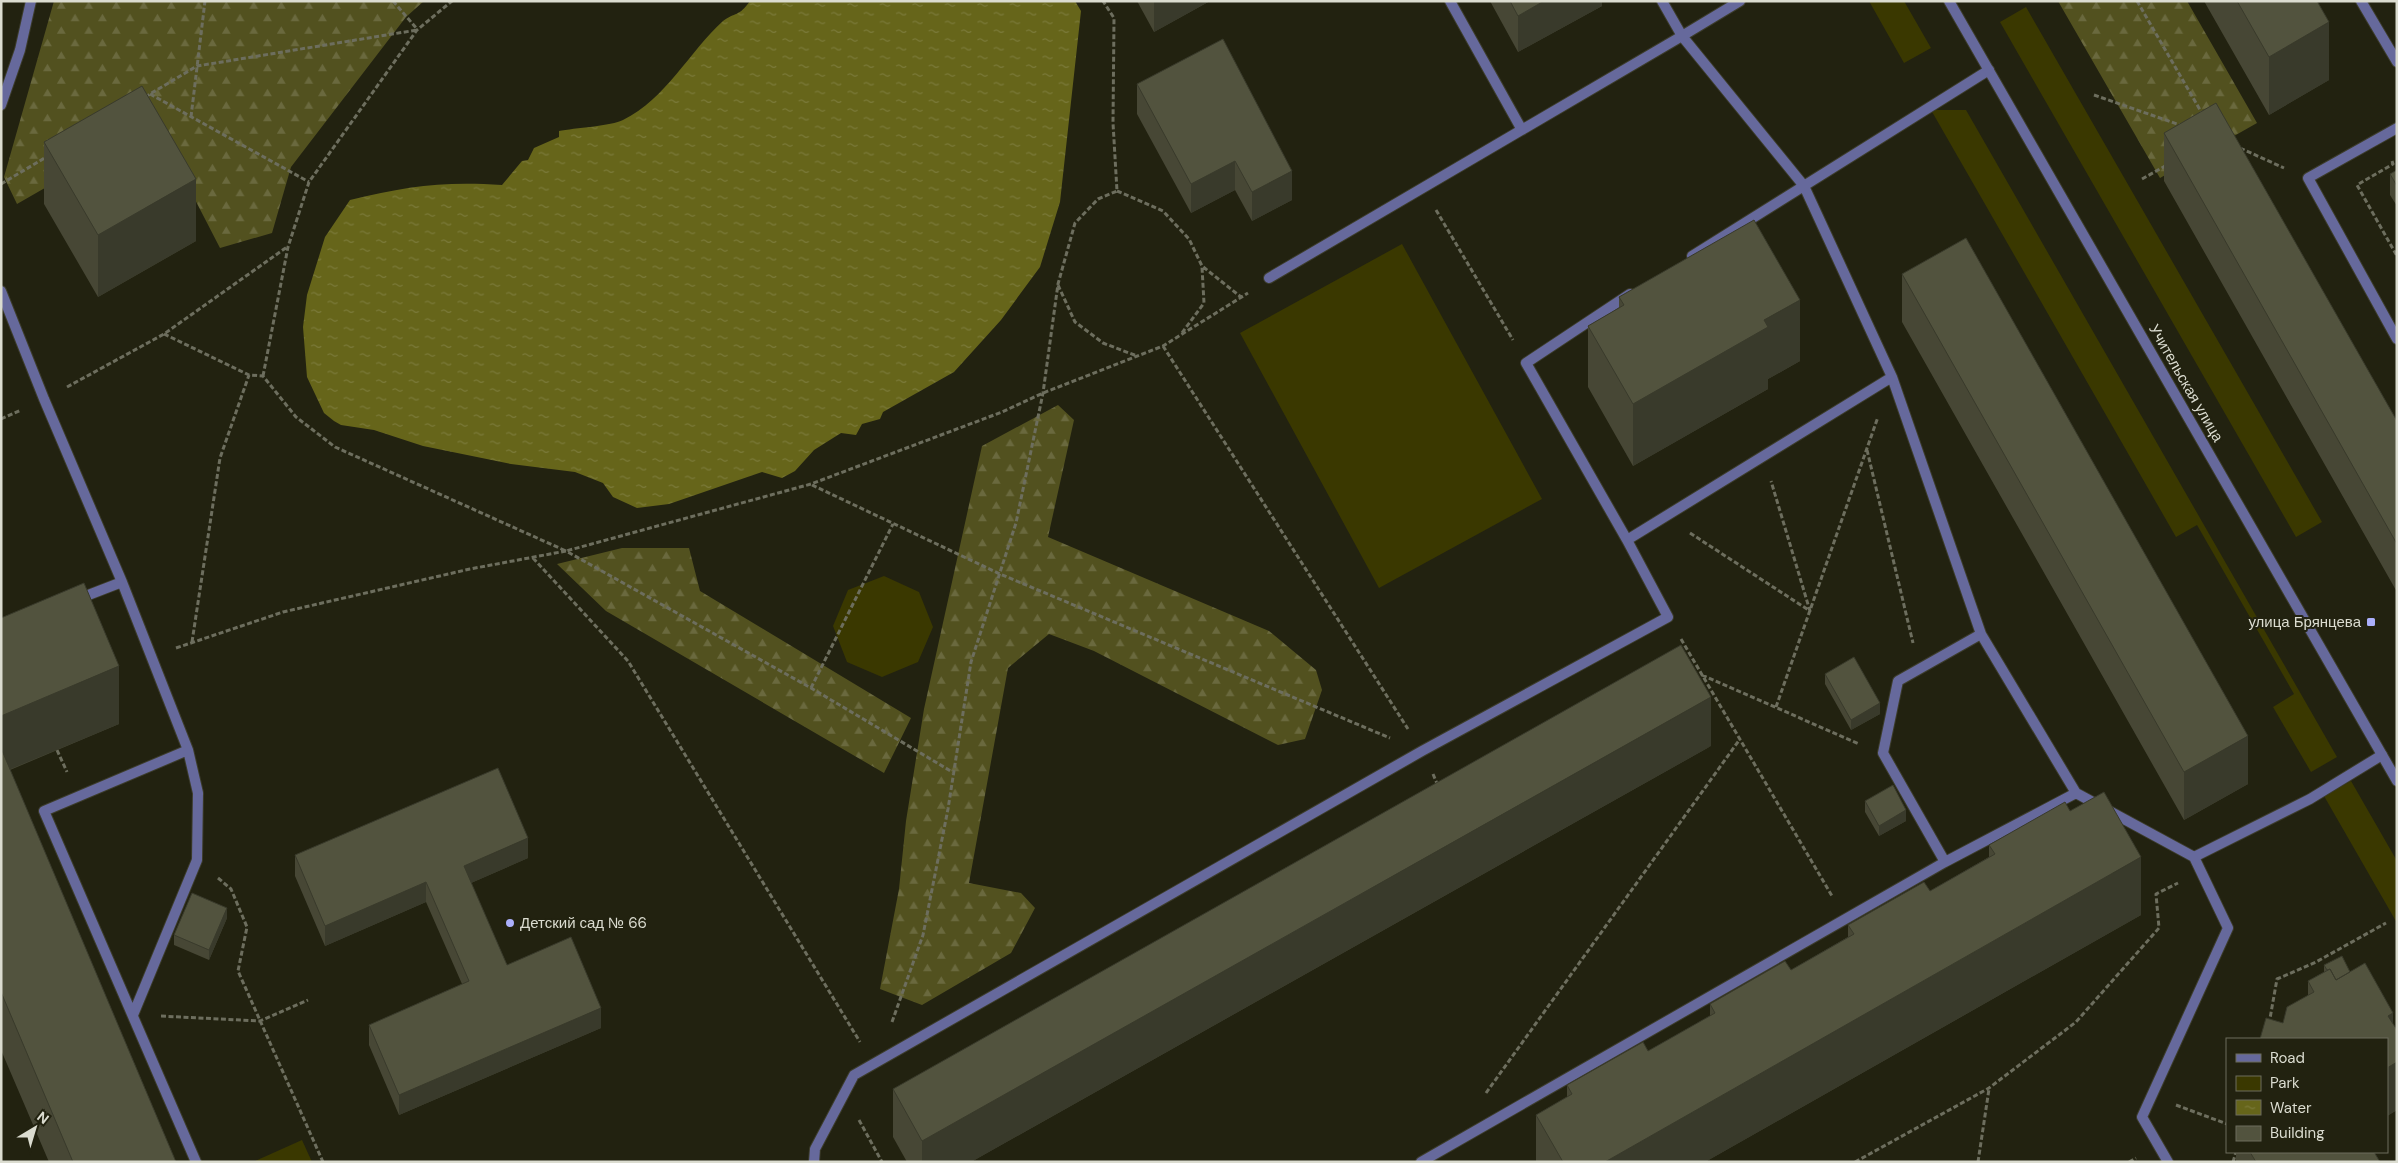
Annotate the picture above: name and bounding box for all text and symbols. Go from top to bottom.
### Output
street label: Учительская улица [2144,320,2228,446]
place label: улица Брянцева [2248,612,2362,632]
marker: улица Брянцева [2365,616,2377,628]
place label: Детский сад № 66 [520,913,647,933]
marker: Детский сад № 66 [504,917,516,929]
legend [2226,1038,2388,1153]
text: Road [2270,1048,2305,1068]
text: Park [2270,1073,2300,1093]
text: Water [2270,1098,2312,1118]
north arrow [10,1103,60,1153]
text: N [33,1108,53,1128]
text: Building [2270,1123,2325,1143]

